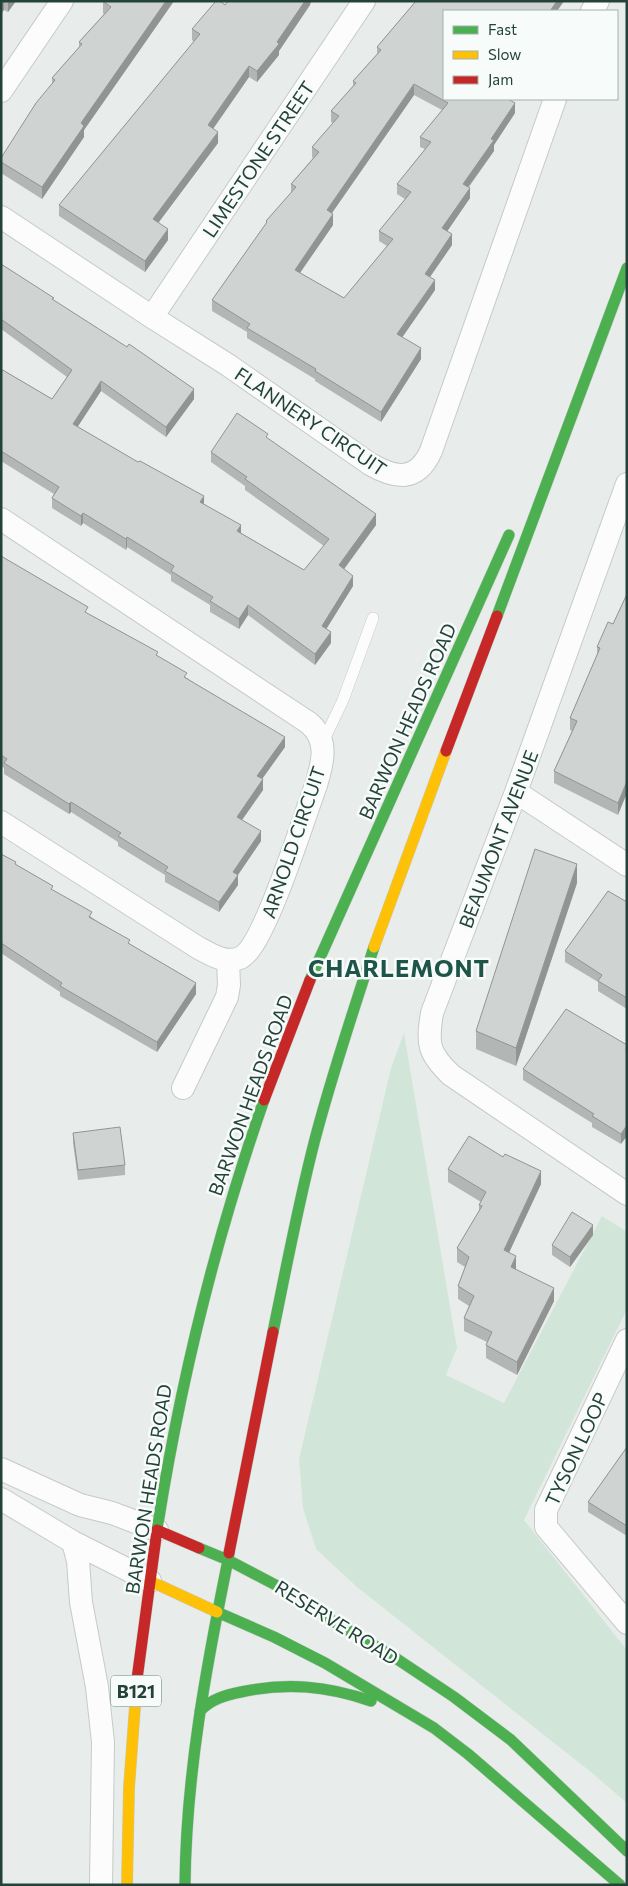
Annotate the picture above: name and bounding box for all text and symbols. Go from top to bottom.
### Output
legend [443,10,618,100]
text: Fast [488,20,517,38]
text: Slow [488,45,521,63]
text: Jam [488,70,513,88]
street label: LIMESTONE STREET [197,77,319,241]
street label: FLANNERY CIRCUIT [231,362,391,480]
street label: BARWON HEADS ROAD [353,619,461,823]
street label: BEAUMONT AVENUE [453,747,543,931]
street label: ARNOLD CIRCUIT [256,763,330,921]
district label: CHARLEMONT [308,953,490,982]
street label: BARWON HEADS ROAD [203,991,297,1199]
street label: BARWON HEADS ROAD [120,1382,176,1596]
street label: TYSON LOOP [540,1389,612,1509]
street label: RESERVE ROAD [271,1575,403,1669]
road number: B121 [111,1675,161,1706]

